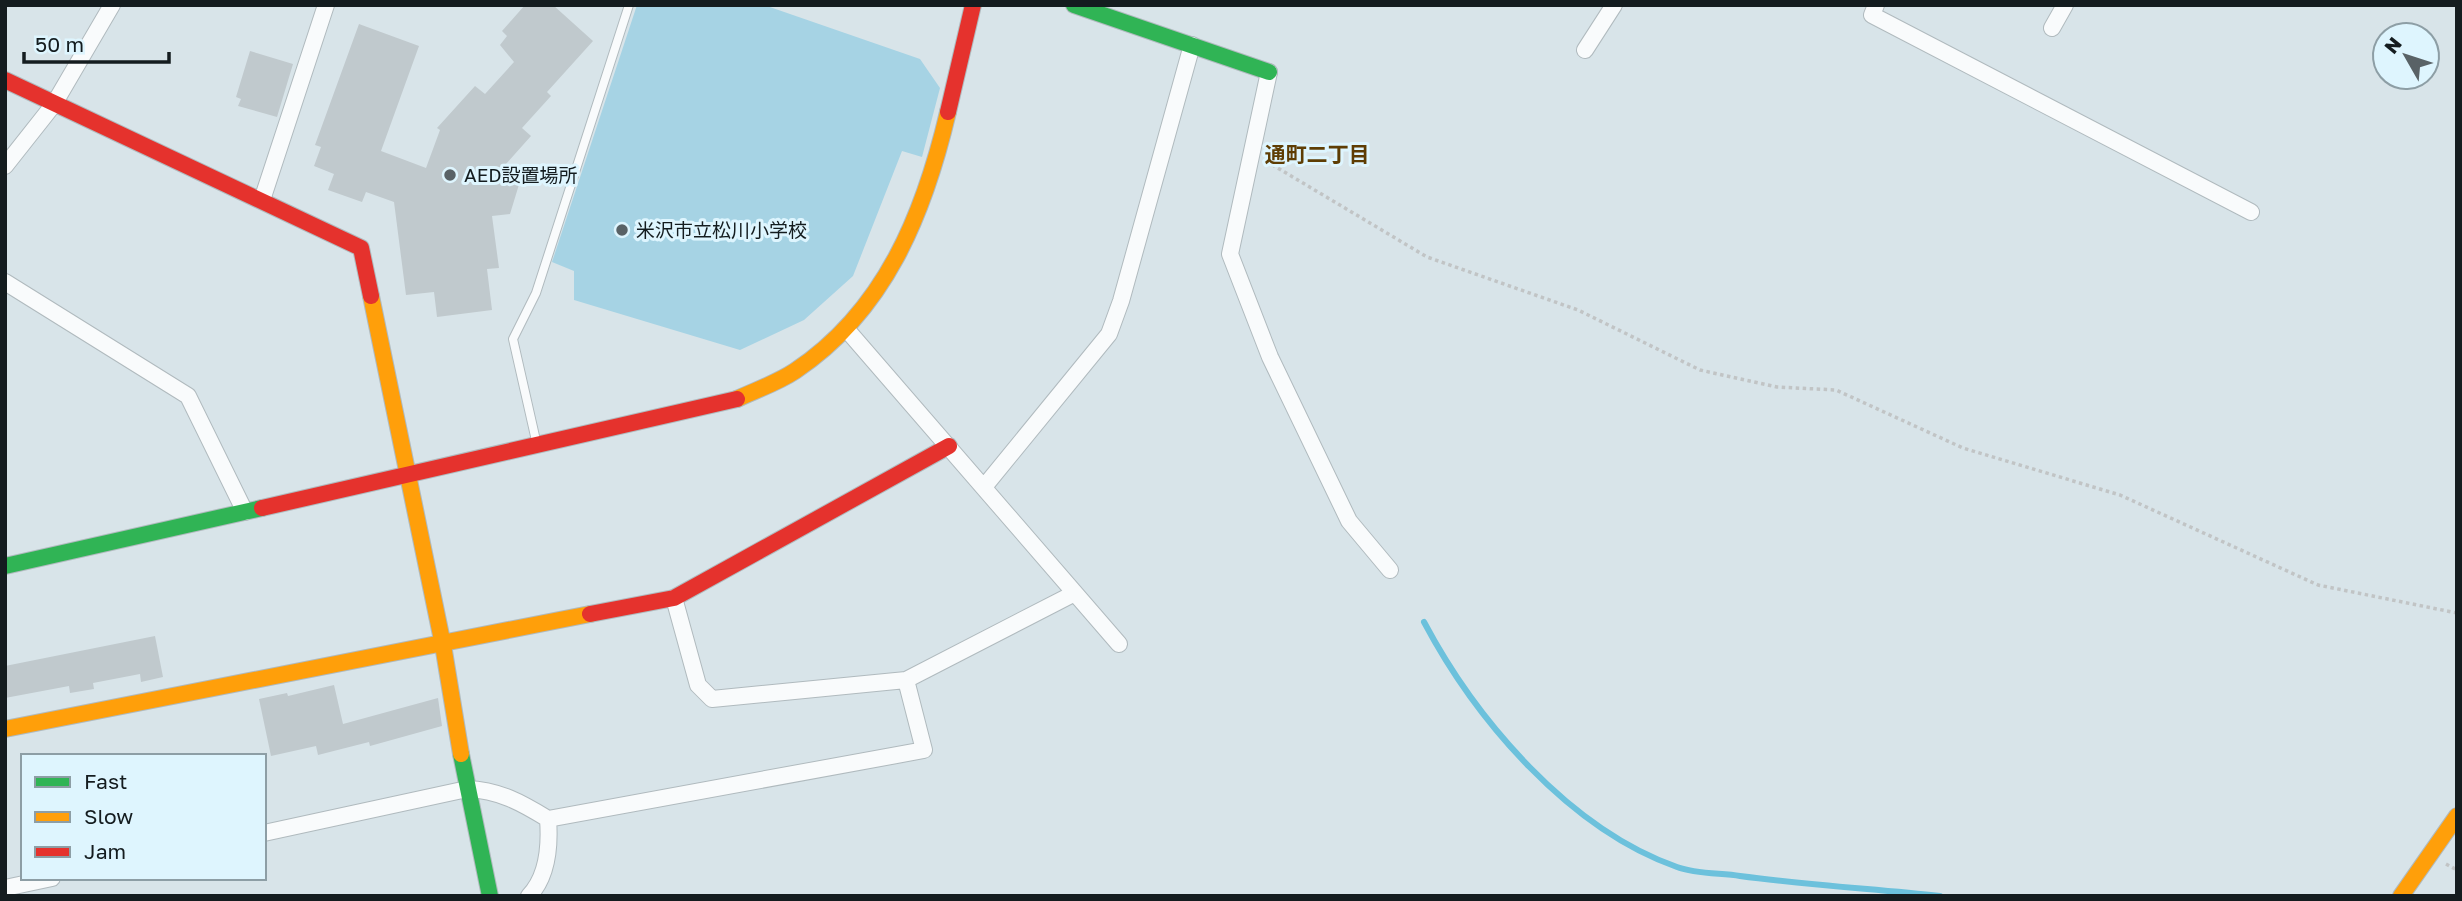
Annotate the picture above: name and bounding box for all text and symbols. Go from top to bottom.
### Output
scale bar [24,21,170,65]
north arrow [2371,21,2441,91]
text: 50 m [35,31,84,57]
text: N [2379,32,2406,58]
district label: 通町二丁目 [1265,141,1370,167]
place label: AED設置場所 [464,163,578,186]
marker: AED設置場所 [442,167,458,183]
place label: 米沢市立松川小学校 [636,218,807,241]
marker: 米沢市立松川小学校 [614,222,630,238]
legend [21,754,266,880]
text: Fast [84,768,127,794]
text: Slow [84,803,133,829]
text: Jam [84,838,126,864]

